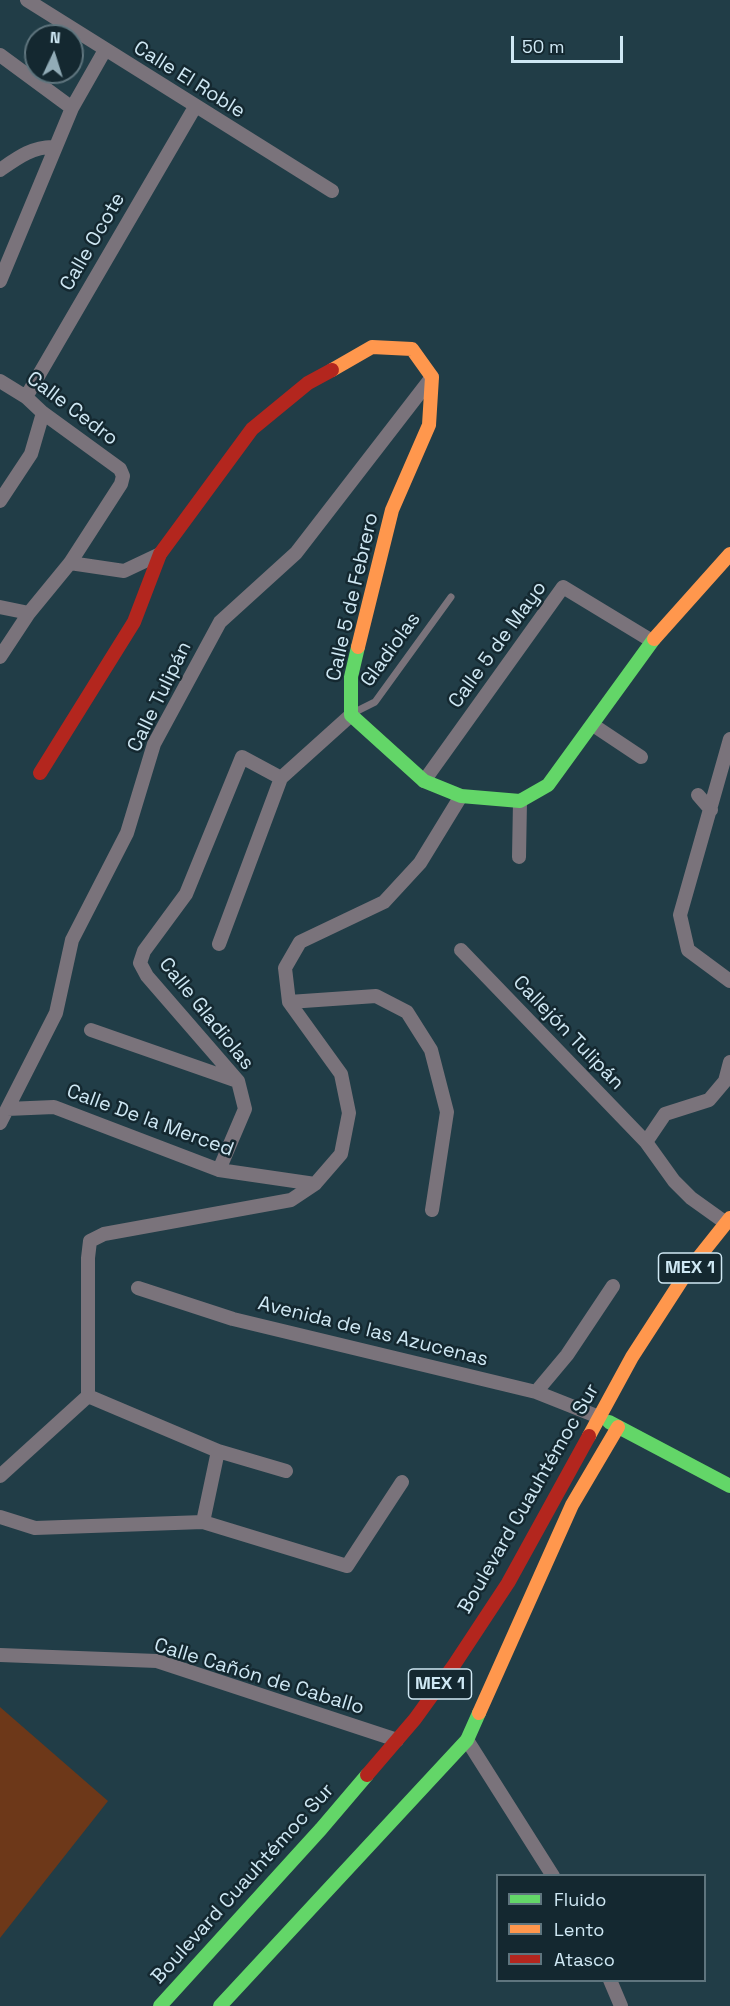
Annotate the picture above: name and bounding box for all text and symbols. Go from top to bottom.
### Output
north arrow [24,24,84,84]
scale bar [514,24,626,62]
text: N [49,27,61,48]
text: 50 m [522,35,564,58]
street label: Calle El Roble [129,36,249,124]
street label: Calle Ocote [55,189,131,295]
street label: Calle Cedro [22,367,122,451]
street label: Calle 5 de Febrero [322,510,384,684]
street label: Calle 5 de Mayo [444,577,552,713]
street label: Gladiolas [356,608,426,692]
street label: Calle Tulipán [123,638,197,756]
street label: Calle Gladiolas [153,953,259,1075]
street label: Callejón Tulipán [507,971,629,1095]
street label: Calle De la Merced [63,1080,237,1162]
road number: MEX 1 [658,1253,722,1283]
street label: Avenida de las Azucenas [255,1292,491,1372]
street label: Boulevard Cuauhtémoc Sur [453,1380,605,1618]
street label: Calle Cañón de Caballo [151,1634,367,1720]
road number: MEX 1 [408,1669,472,1699]
street label: Boulevard Cuauhtémoc Sur [147,1779,339,1989]
legend [496,1874,706,1982]
text: Fluido [554,1888,606,1911]
text: Lento [554,1918,604,1941]
text: Atasco [554,1948,615,1971]

